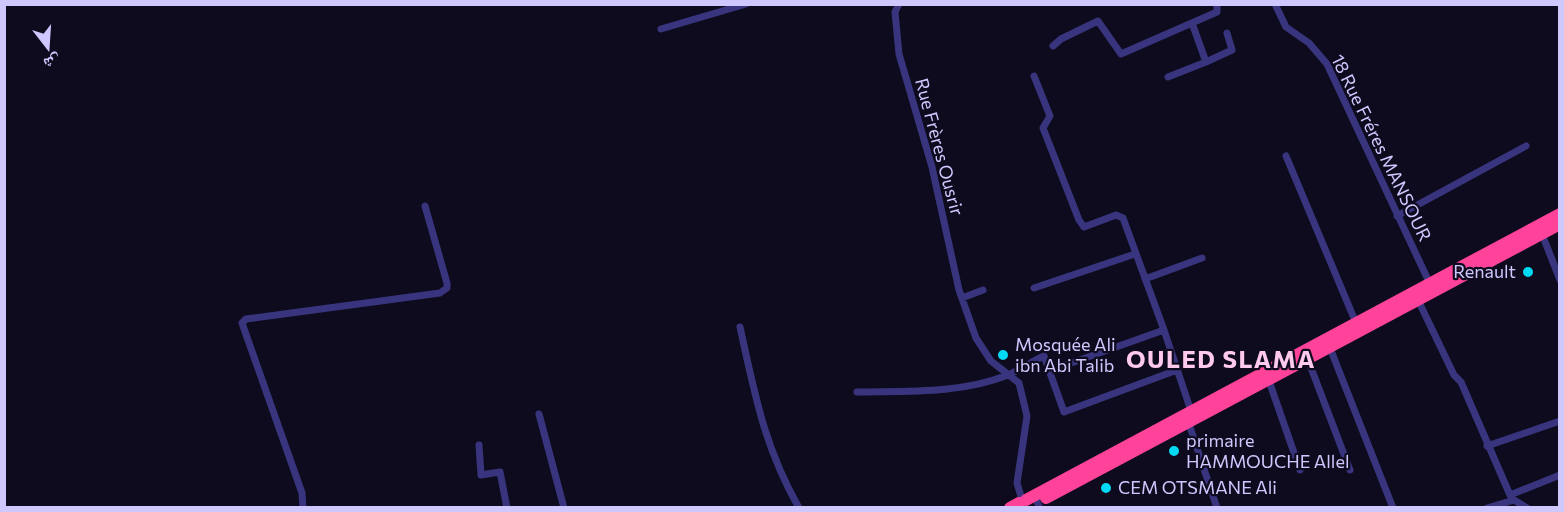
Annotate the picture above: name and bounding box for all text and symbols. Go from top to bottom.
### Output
north arrow [18,18,78,78]
text: ش [41,50,63,74]
street label: 18 Rue Fréres MANSOUR [1327,51,1437,245]
street label: Rue Frères Ousrir [911,76,969,218]
place label: Renault [1453,260,1516,282]
marker: Renault [1521,265,1535,279]
place label: Mosquée Ali ibn Abi Talib [1015,333,1116,376]
district label: OULED SLAMA [1126,344,1316,373]
marker: Mosquée Ali ibn Abi Talib [996,348,1010,362]
place label: primaire HAMMOUCHE Allel [1186,429,1349,472]
marker: primaire HAMMOUCHE Allel [1167,444,1181,458]
place label: CEM OTSMANE Ali [1118,476,1277,498]
marker: CEM OTSMANE Ali [1099,481,1113,495]

